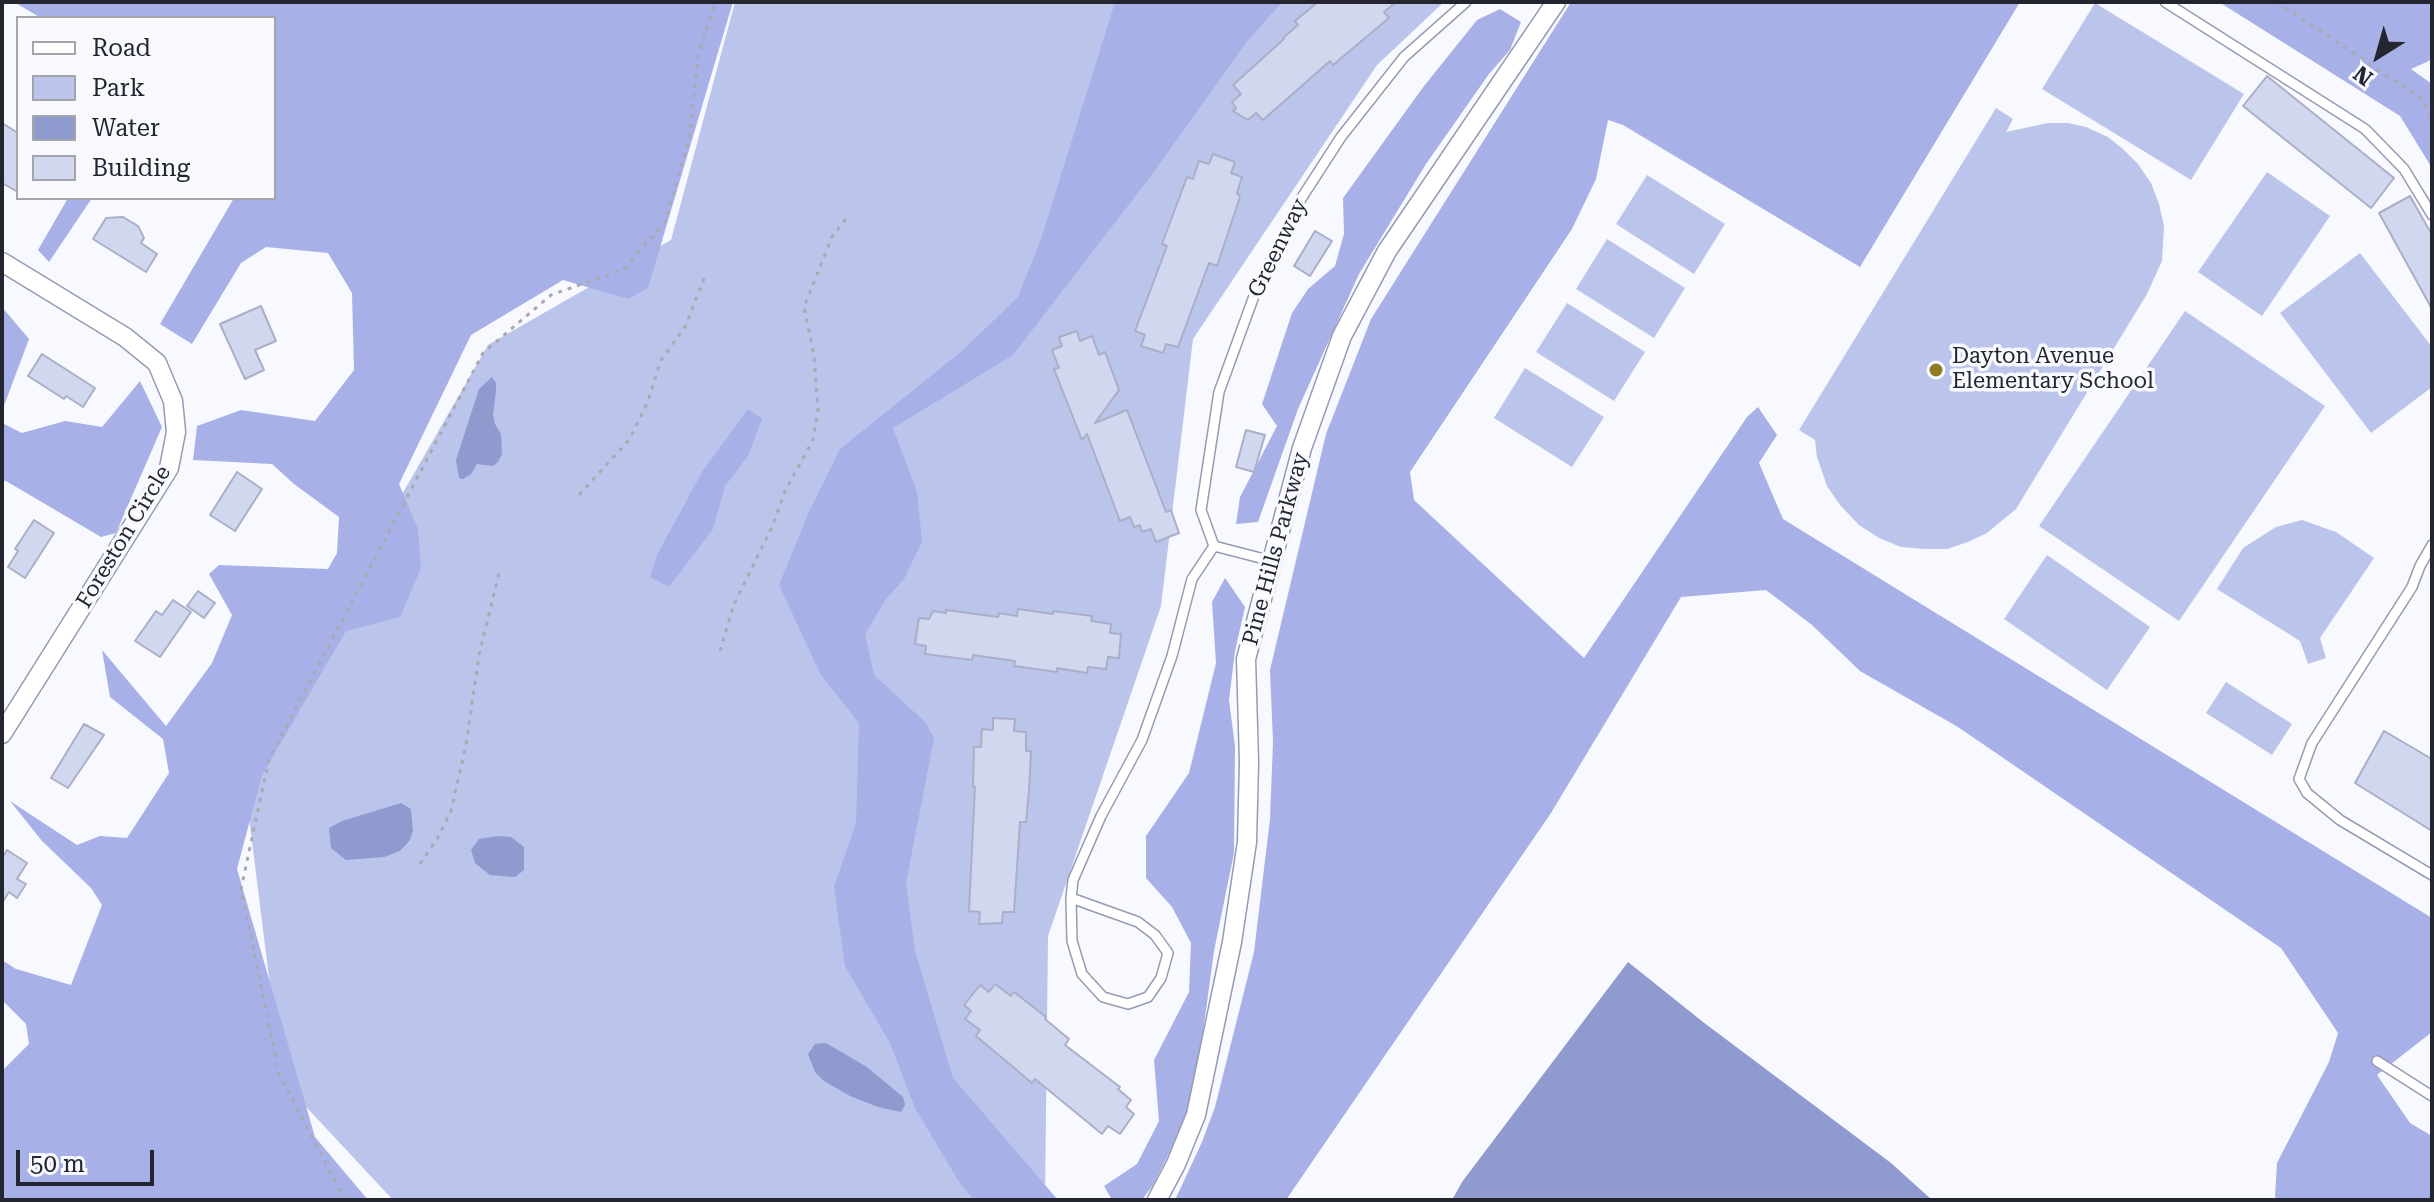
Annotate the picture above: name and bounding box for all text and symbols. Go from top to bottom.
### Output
legend [16,16,276,200]
north arrow [2338,16,2418,96]
text: Road [92,34,151,62]
text: N [2349,60,2378,91]
text: Park [92,74,145,102]
text: Water [92,114,160,142]
text: Building [92,154,190,182]
street label: Greenway [1243,194,1313,302]
place label: Dayton Avenue Elementary School [1952,344,2154,396]
marker: Dayton Avenue Elementary School [1927,361,1945,379]
street label: Pine Hills Parkway [1238,450,1314,648]
street label: Foreston Circle [71,461,177,613]
scale bar [20,1134,158,1184]
text: 50 m [30,1150,85,1178]

